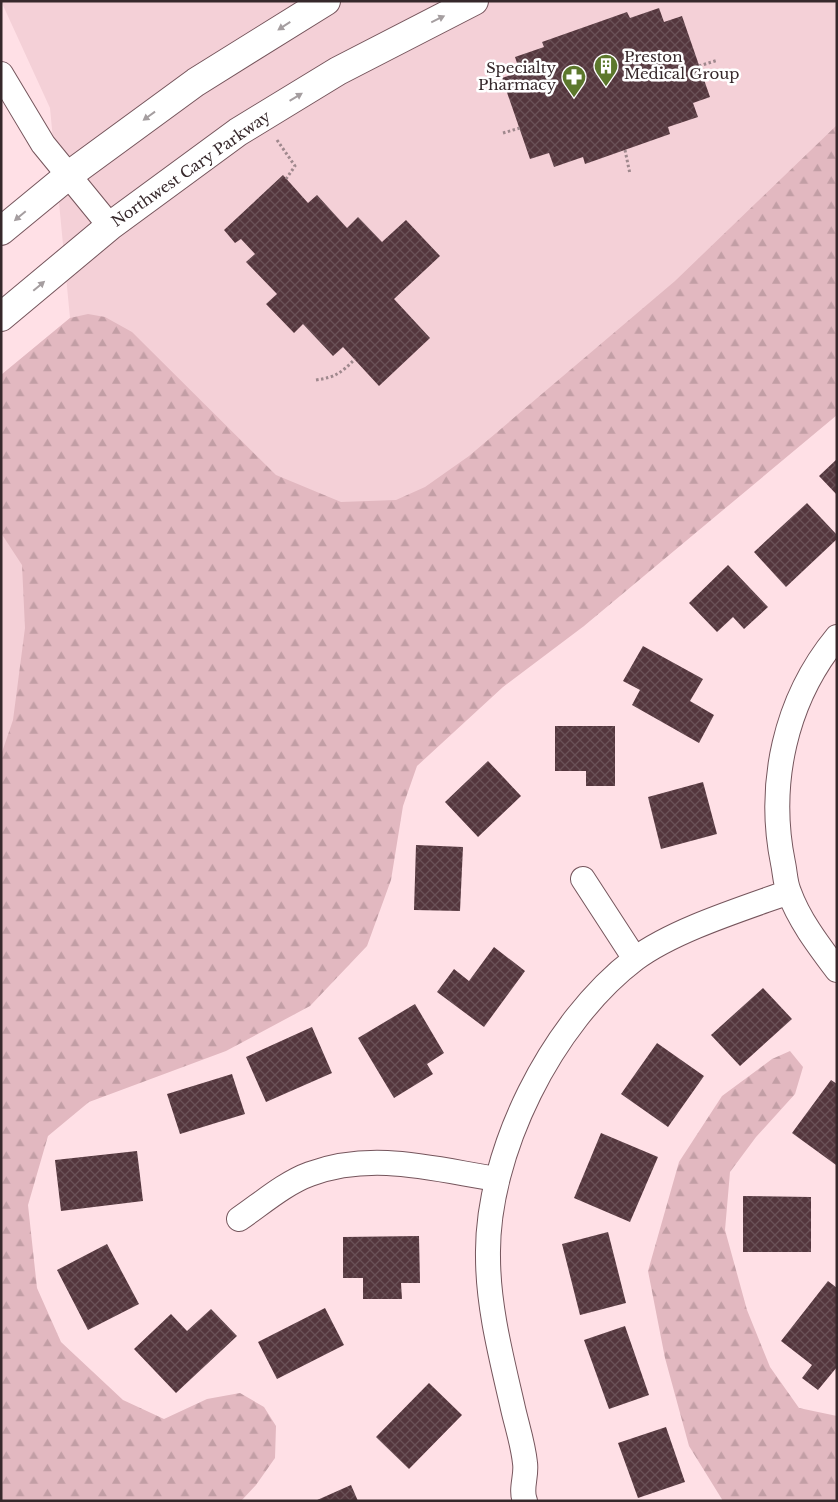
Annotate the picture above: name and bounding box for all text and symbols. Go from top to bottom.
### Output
one-way arrow [431,14,445,22]
one-way arrow [277,21,290,31]
place label: Preston Medical Group [624,47,739,83]
building icon: Preston Medical Group [593,53,619,87]
place label: Specialty Pharmacy [478,58,556,94]
pharmacy icon: Specialty Pharmacy [561,64,587,98]
one-way arrow [289,92,302,101]
street label: Northwest Cary Parkway [108,106,274,231]
one-way arrow [143,111,156,122]
one-way arrow [14,210,27,221]
one-way arrow [32,281,45,292]

